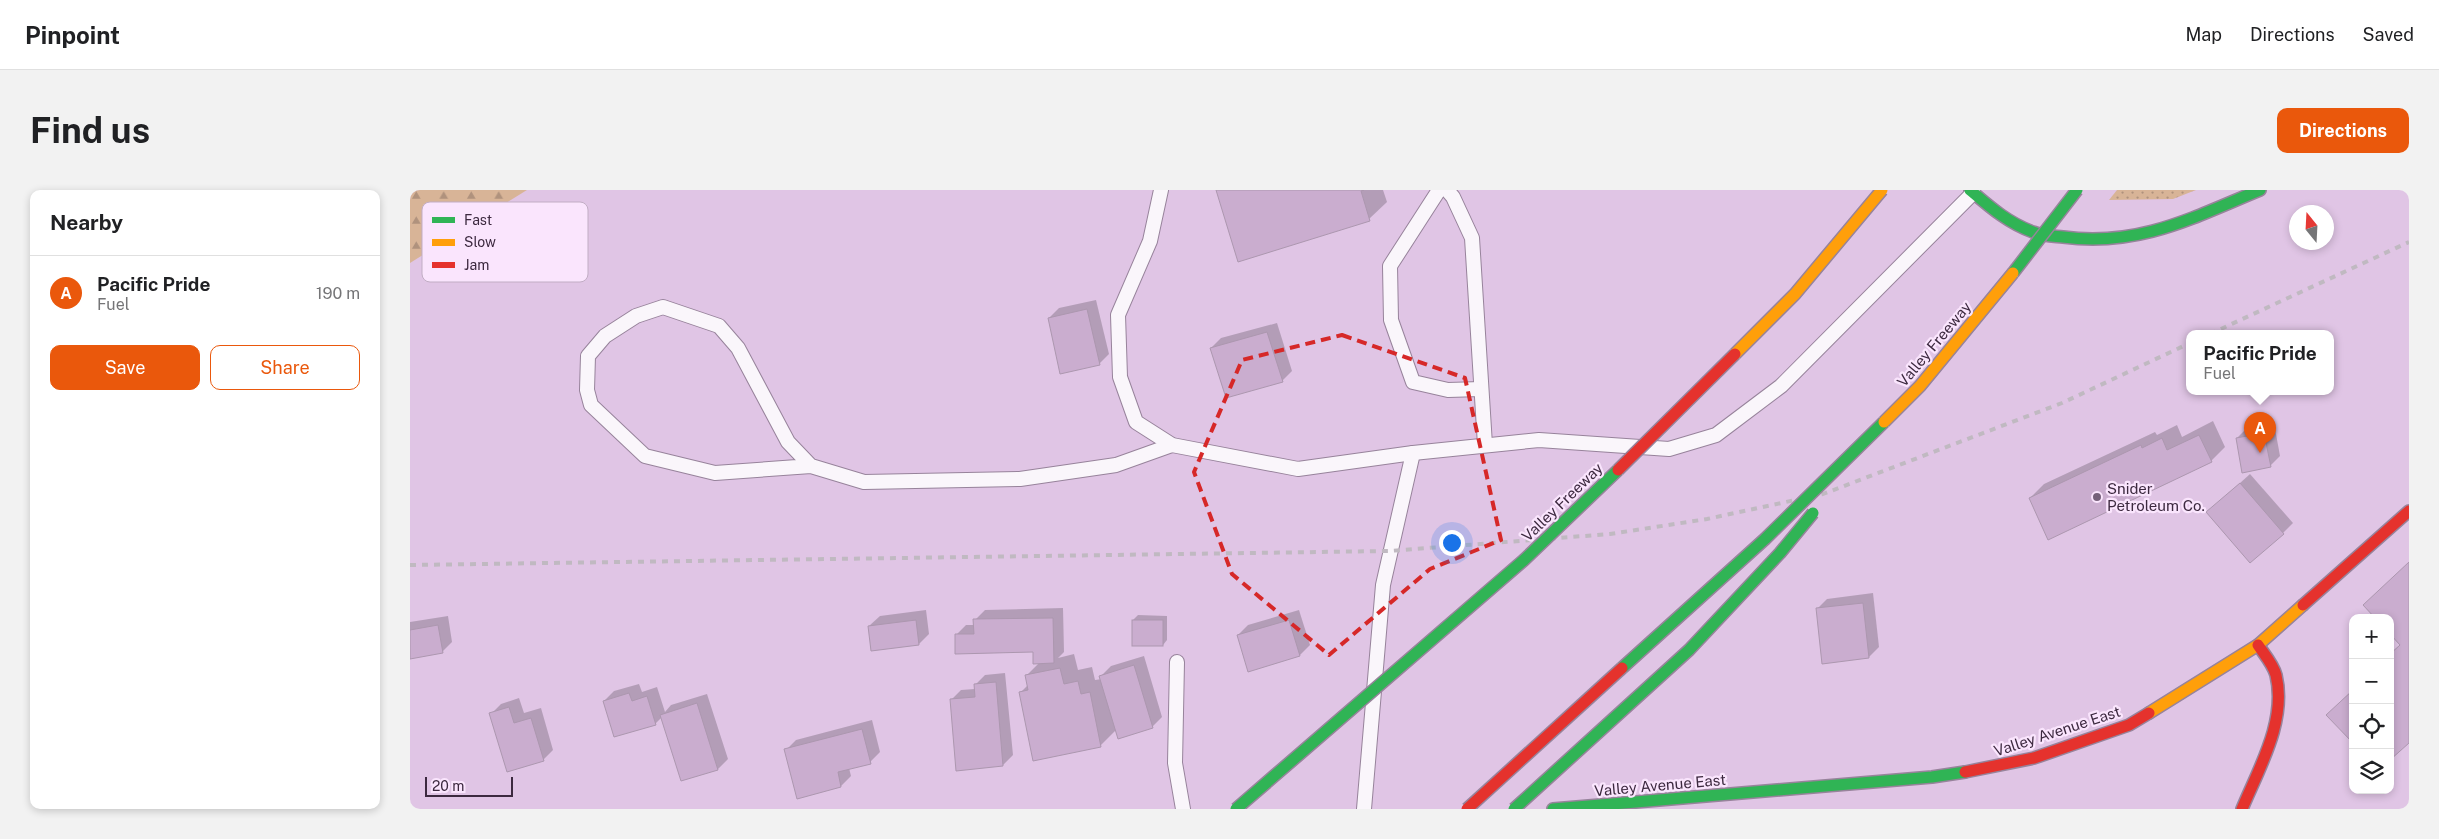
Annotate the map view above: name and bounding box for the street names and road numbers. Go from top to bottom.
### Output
street label: Valley Freeway [1894,298,1974,390]
street label: Valley Freeway [1518,459,1606,545]
street label: Valley Avenue East [1992,702,2123,759]
street label: Valley Avenue East [1594,771,1727,799]

